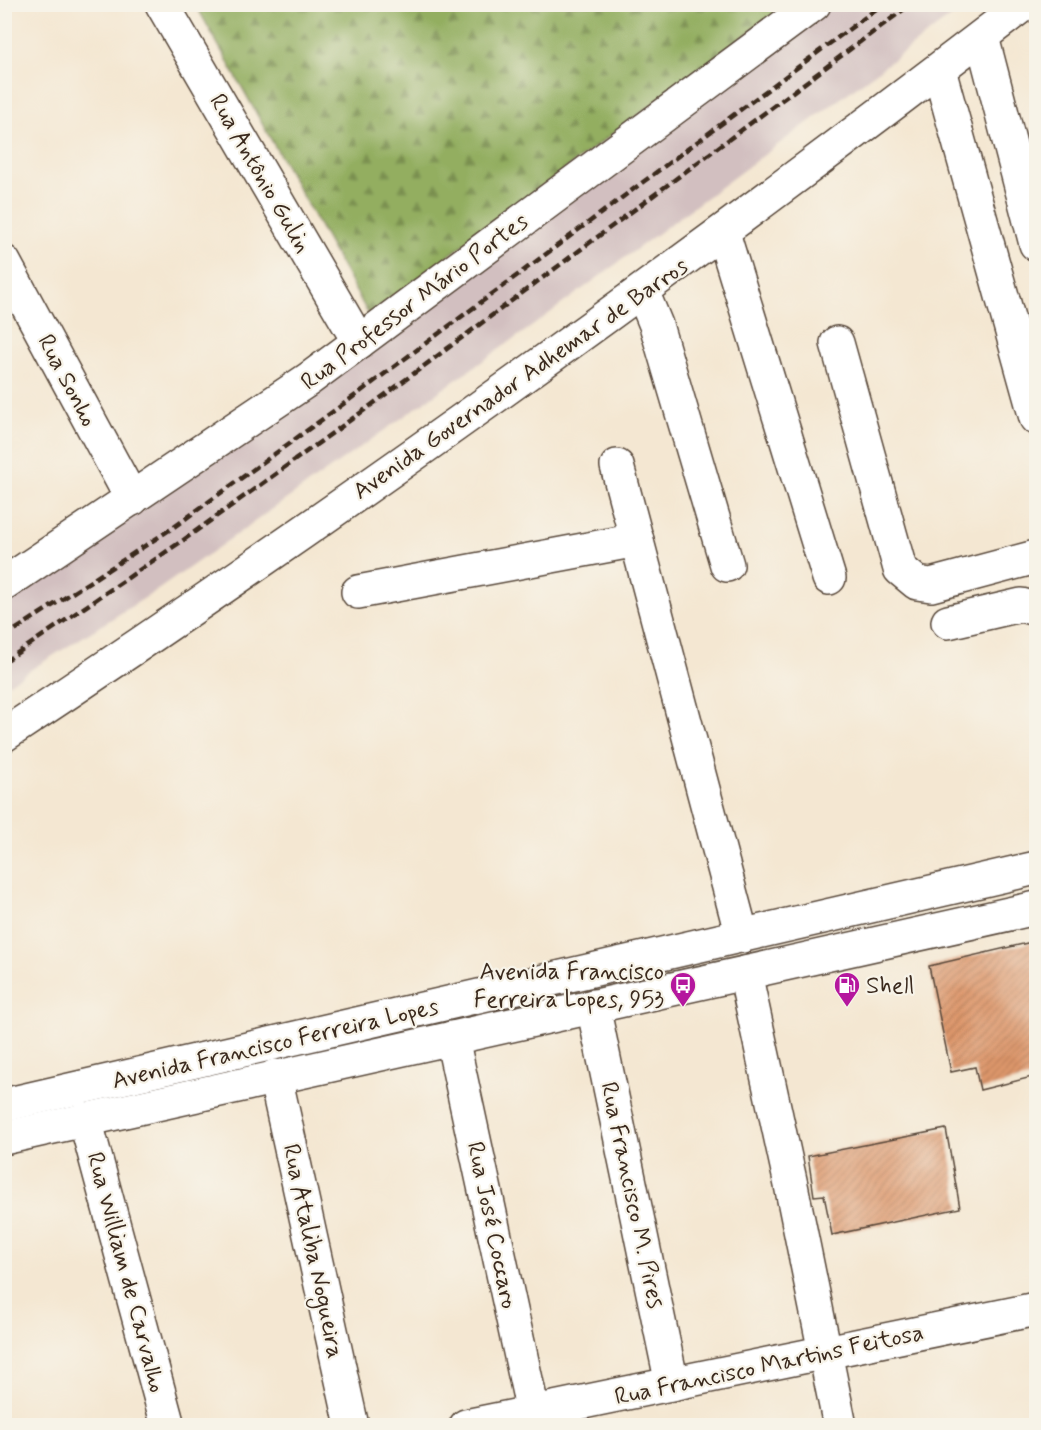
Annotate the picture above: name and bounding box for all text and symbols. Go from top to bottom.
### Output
street label: Rua Antônio Gulin [202,89,318,259]
street label: Rua Professor Mário Portes [295,206,535,398]
street label: Avenida Governador Adhemar de Barros [347,251,695,507]
street label: Rua Sonho [29,329,104,432]
place label: Avenida Francisco Ferreira Lopes, 953 [474,957,664,1016]
bus stop icon: Avenida Francisco Ferreira Lopes, 953 [668,970,698,1008]
fuel station icon: Shell [832,970,862,1008]
place label: Shell [866,971,914,1002]
street label: Avenida Francisco Ferreira Lopes [109,992,442,1097]
street label: Rua Francisco M. Pires [592,1079,671,1311]
street label: Rua José Coccaro [459,1139,524,1312]
street label: Rua Ataliba Nogueira [273,1141,350,1362]
street label: Rua William de Carvalho [79,1149,173,1396]
street label: Rua Francisco Martins Feitosa [612,1318,927,1413]

